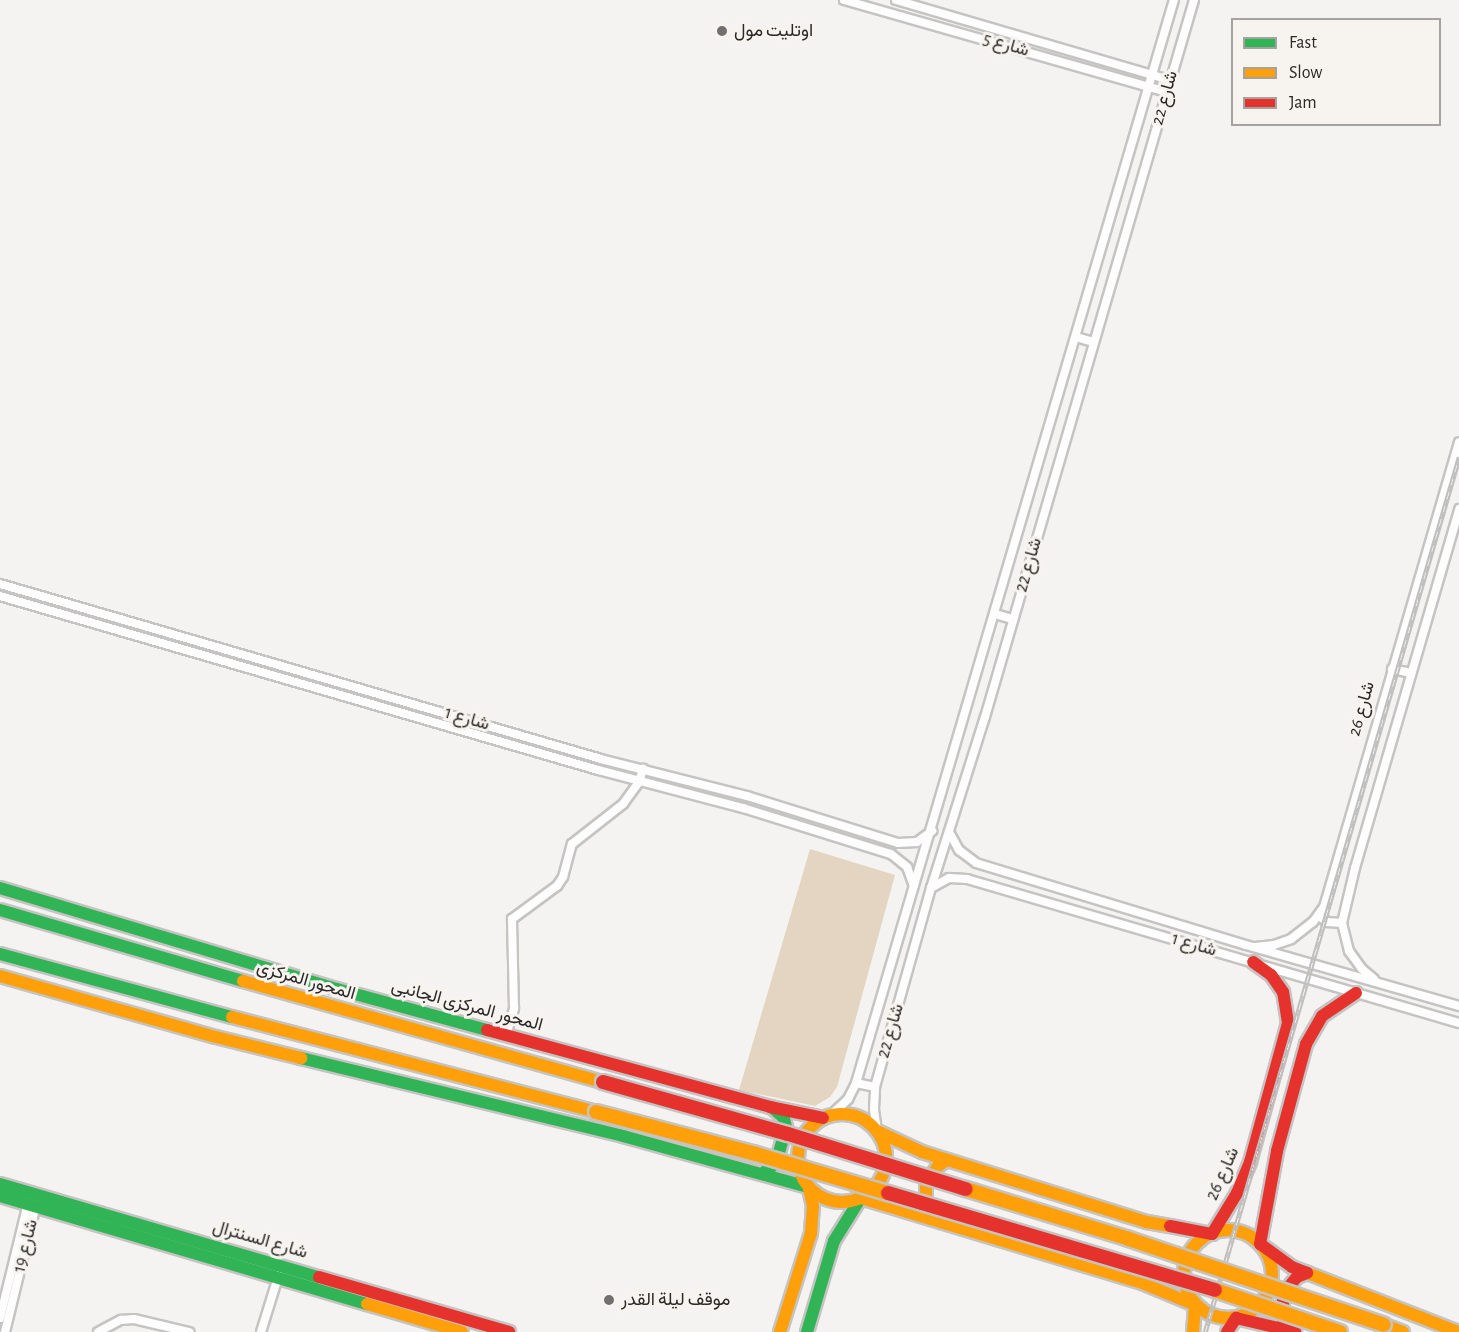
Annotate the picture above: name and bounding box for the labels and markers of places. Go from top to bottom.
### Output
place label: اوتليت مول [734,20,813,42]
marker: اوتليت مول [715,24,729,38]
place label: موقف ليلة القدر [621,1289,730,1311]
marker: موقف ليلة القدر [602,1293,616,1307]

